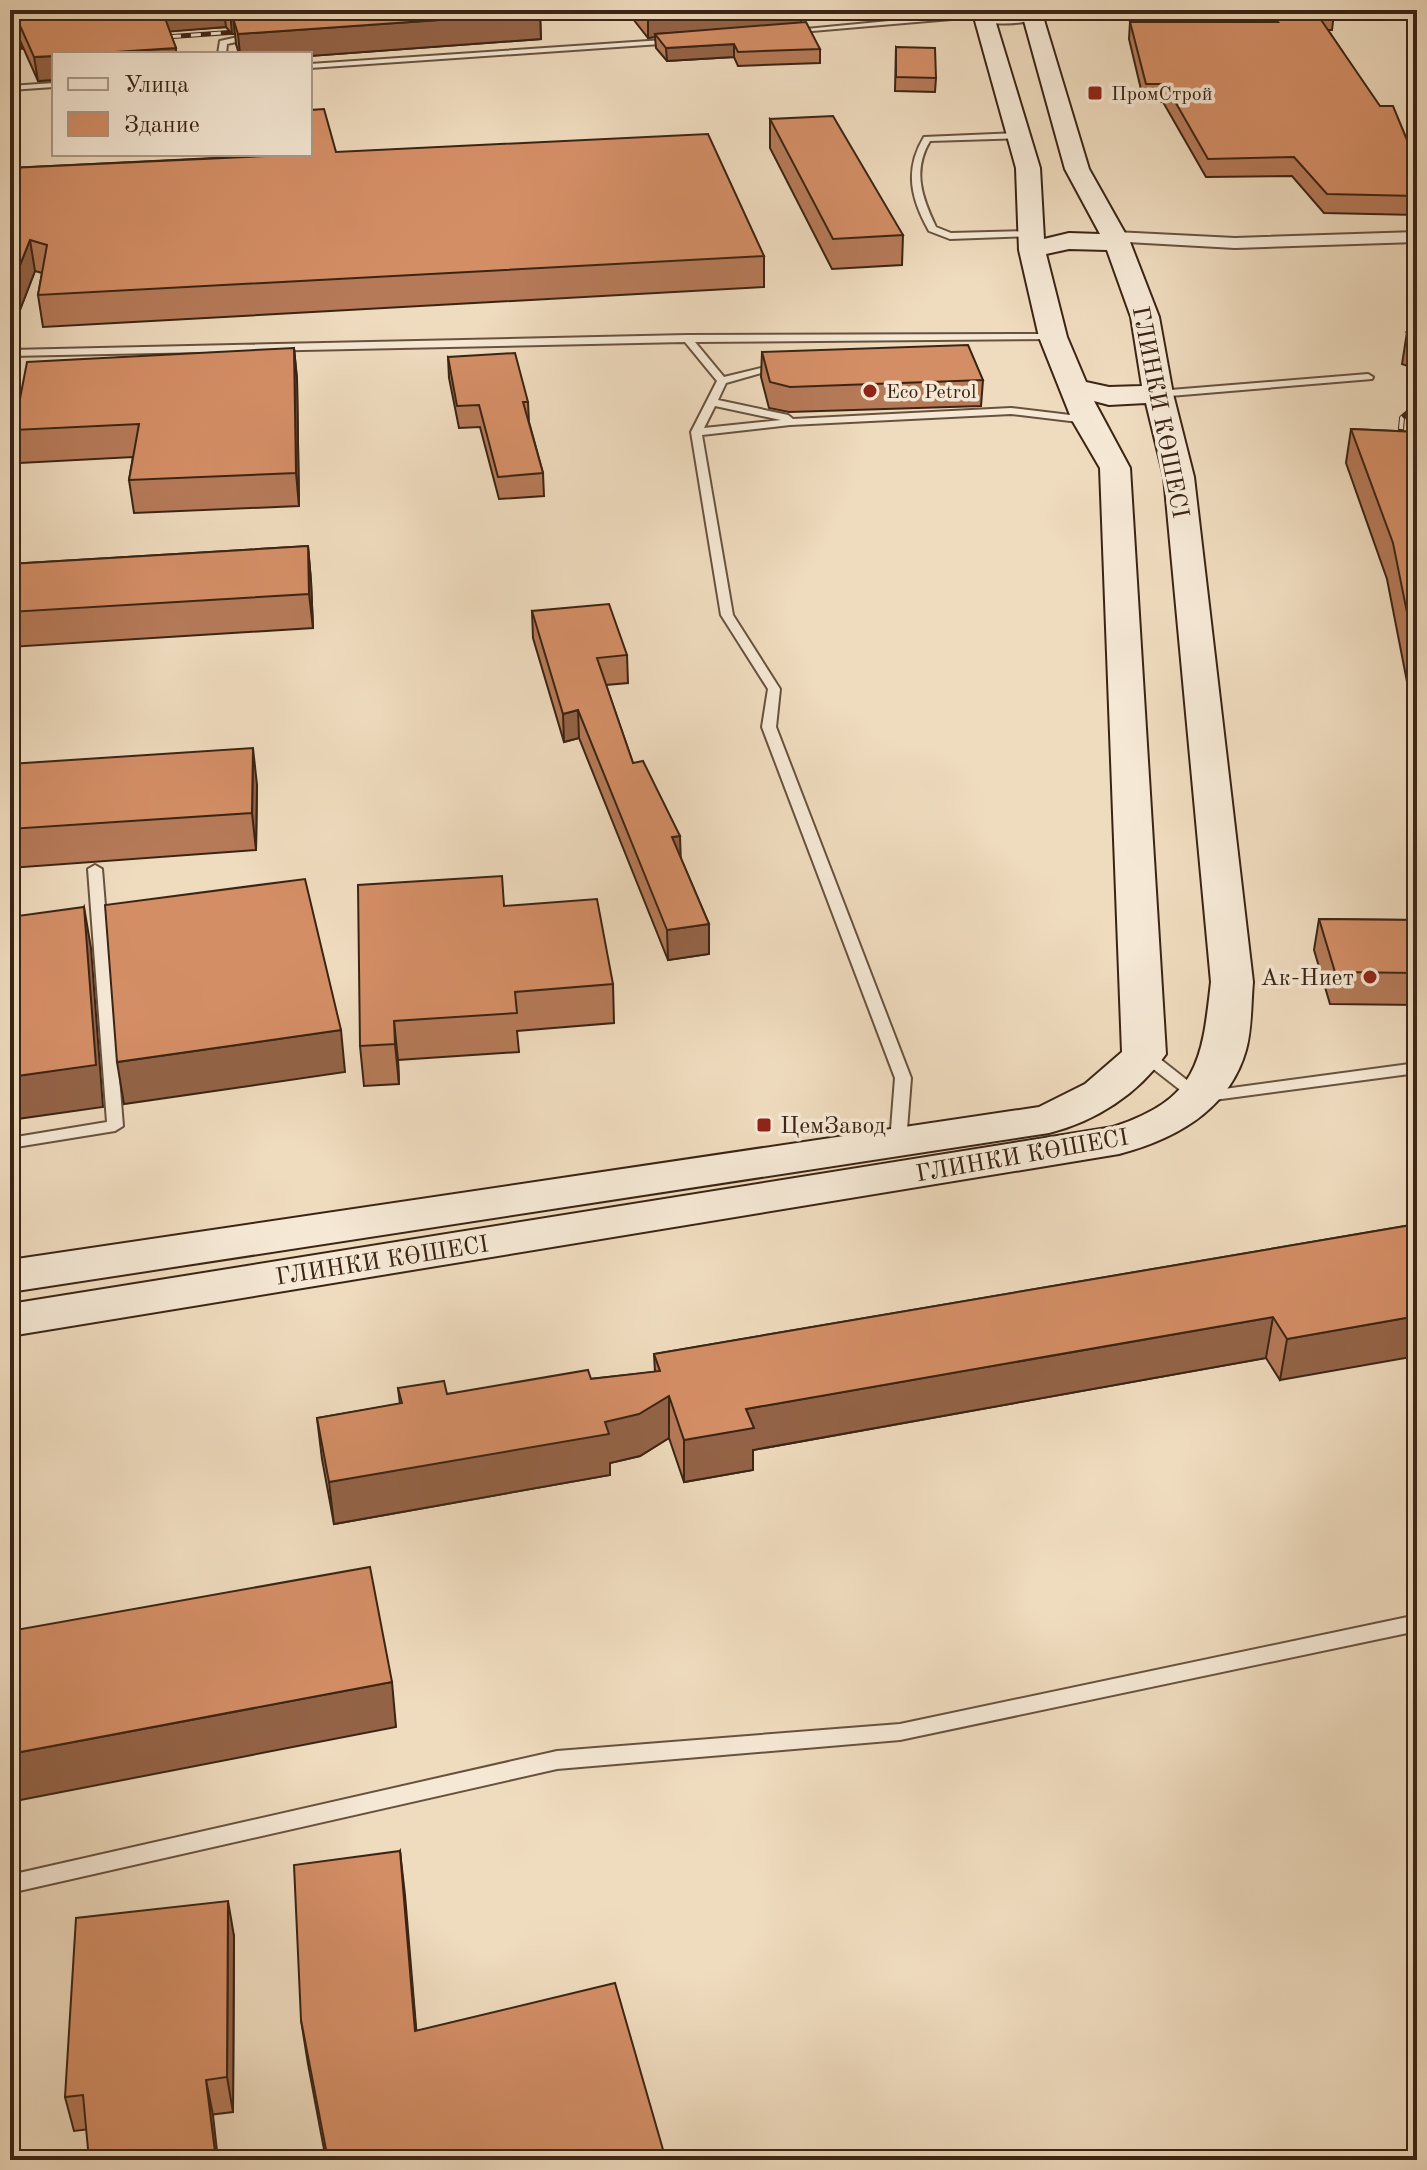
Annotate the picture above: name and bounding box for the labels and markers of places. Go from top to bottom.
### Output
marker: ПромСтрой [1086,84,1104,102]
place label: ПромСтрой [1111,85,1212,105]
marker: Eco Petrol [861,382,879,400]
place label: Eco Petrol [886,383,976,403]
place label: Ак-Ниет [1261,967,1354,991]
marker: Ак-Ниет [1361,968,1379,986]
place label: ЦемЗавод [780,1115,886,1139]
marker: ЦемЗавод [755,1116,773,1134]

